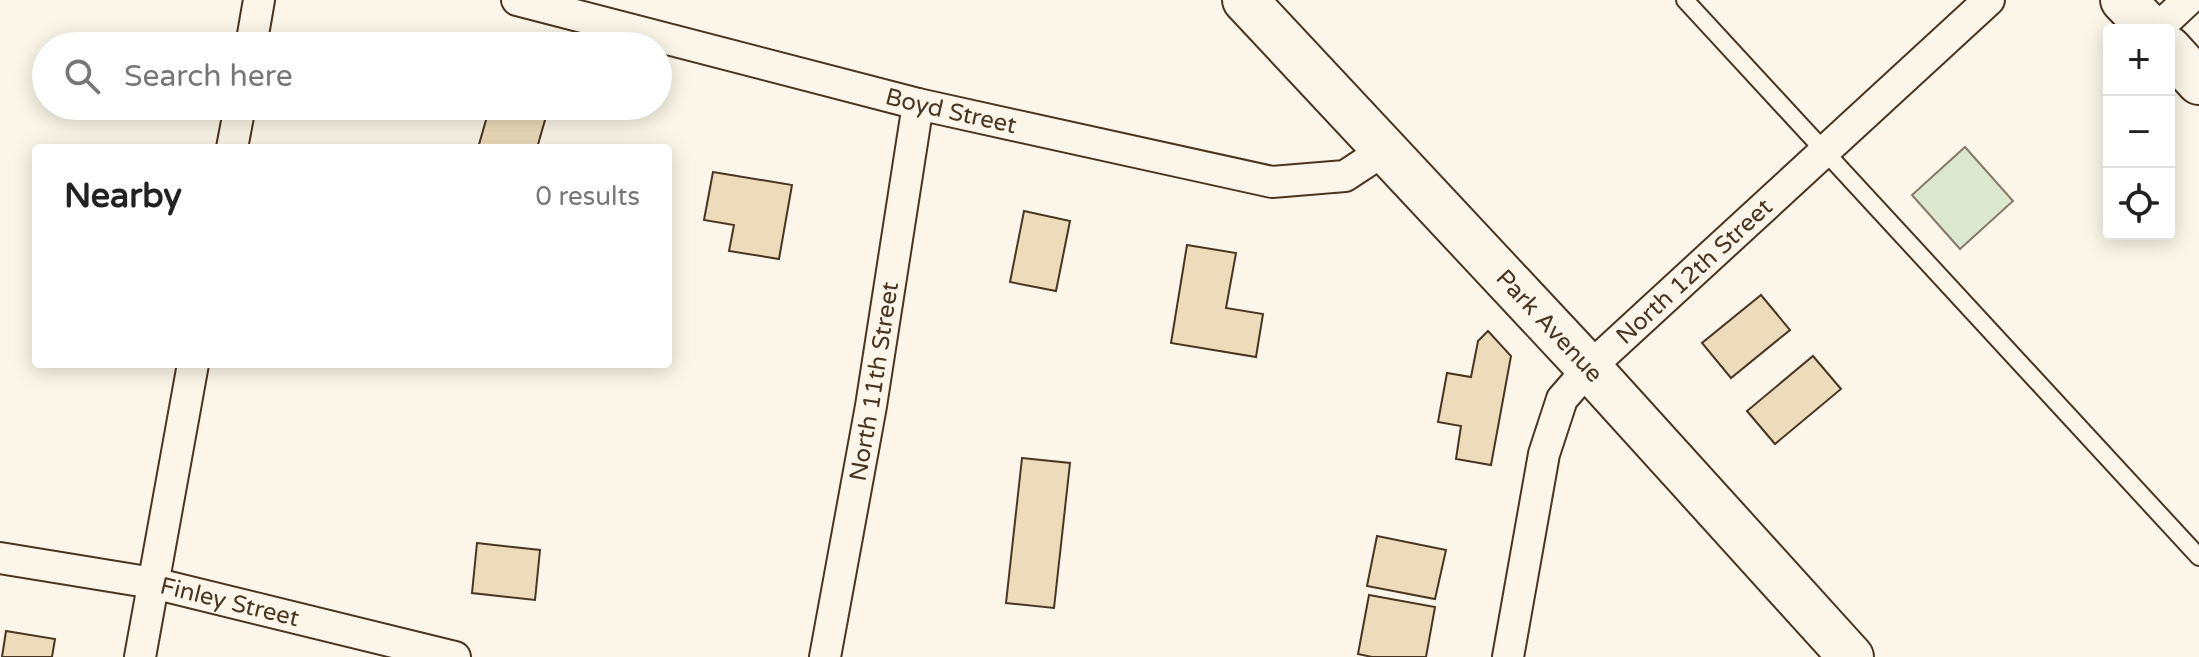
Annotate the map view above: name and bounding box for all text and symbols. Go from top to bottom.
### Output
map controls [2103,24,2175,240]
button: + [2103,24,2175,96]
search box [32,32,672,120]
icon: search [60,54,104,98]
text: Search here [124,58,293,95]
street label: Boyd Street [882,82,1019,140]
button: − [2103,96,2175,168]
button: locate [2103,168,2175,240]
text: Nearby [64,176,182,217]
text: 0 results [535,181,640,212]
street label: North 12th Street [1610,193,1778,351]
street label: Park Avenue [1490,264,1609,388]
street label: North 11th Street [844,280,905,483]
street label: Finley Street [157,571,302,633]

